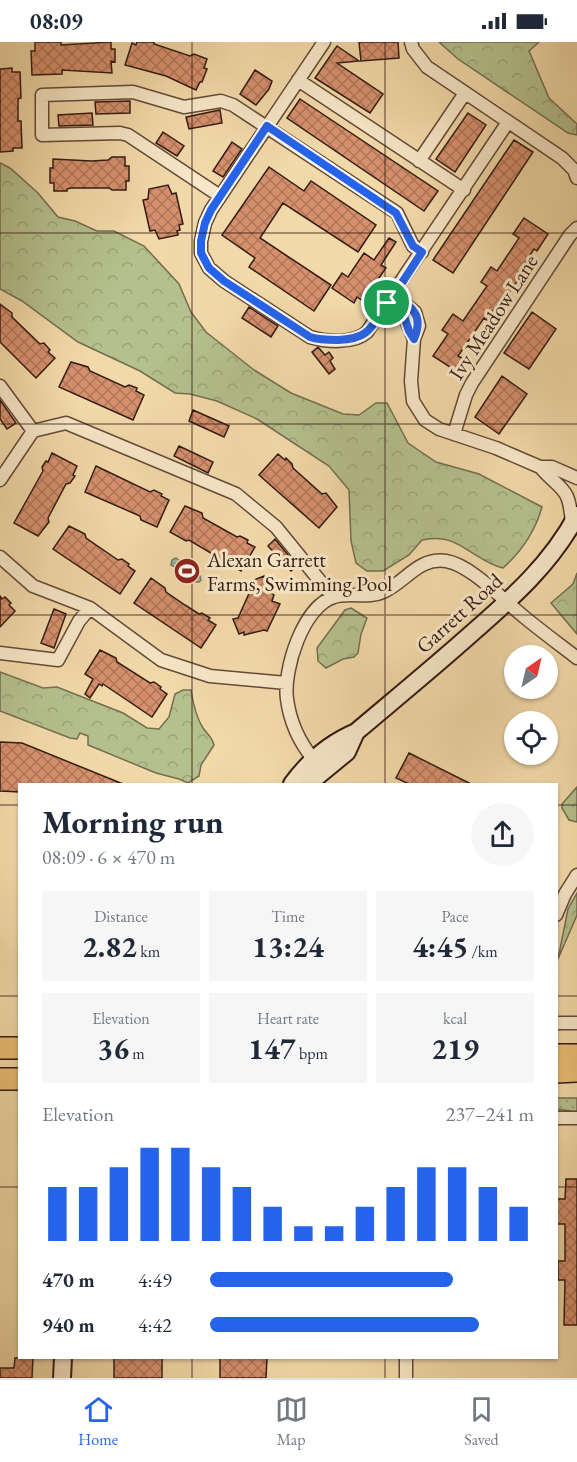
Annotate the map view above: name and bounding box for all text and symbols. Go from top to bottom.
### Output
text: 08:09 [30,7,83,36]
street label: Ivy Meadow Lane [442,249,544,385]
pin [361,277,412,328]
icon: arrive [370,286,403,319]
place label: Alexan Garrett Farms, Swimming Pool [206,546,392,597]
sports icon: Alexan Garrett Farms, Swimming Pool [172,556,202,586]
street label: Garrett Road [410,567,508,659]
north arrow [504,645,558,699]
map controls [504,645,558,765]
button: locate [504,711,558,765]
text: Morning run [42,800,224,843]
button: share [471,803,534,866]
text: 08:09 · 6 × 470 m [42,844,175,870]
text: Distance [94,906,148,927]
text: Time [271,906,305,927]
text: Pace [442,906,468,927]
text: 2.82 [82,927,137,966]
text: 13:24 [252,927,324,966]
text: 4:45 [412,927,468,966]
text: km [137,941,160,962]
text: /km [468,941,498,962]
text: Elevation [92,1008,150,1029]
text: Heart rate [257,1008,319,1029]
text: kcal [443,1008,467,1029]
text: 36 [97,1029,129,1068]
text: 147 [248,1029,296,1068]
text: 219 [431,1029,479,1068]
text: m [129,1043,145,1064]
text: bpm [296,1043,328,1064]
text: Elevation [42,1101,114,1127]
text: 237–241 m [446,1101,534,1127]
text: 470 m [42,1267,95,1293]
text: 4:49 [138,1267,172,1293]
text: 940 m [42,1312,95,1338]
text: 4:42 [138,1312,172,1338]
tab: Home [78,1393,118,1450]
tab: Map [275,1393,308,1450]
tab: Saved [464,1393,499,1450]

